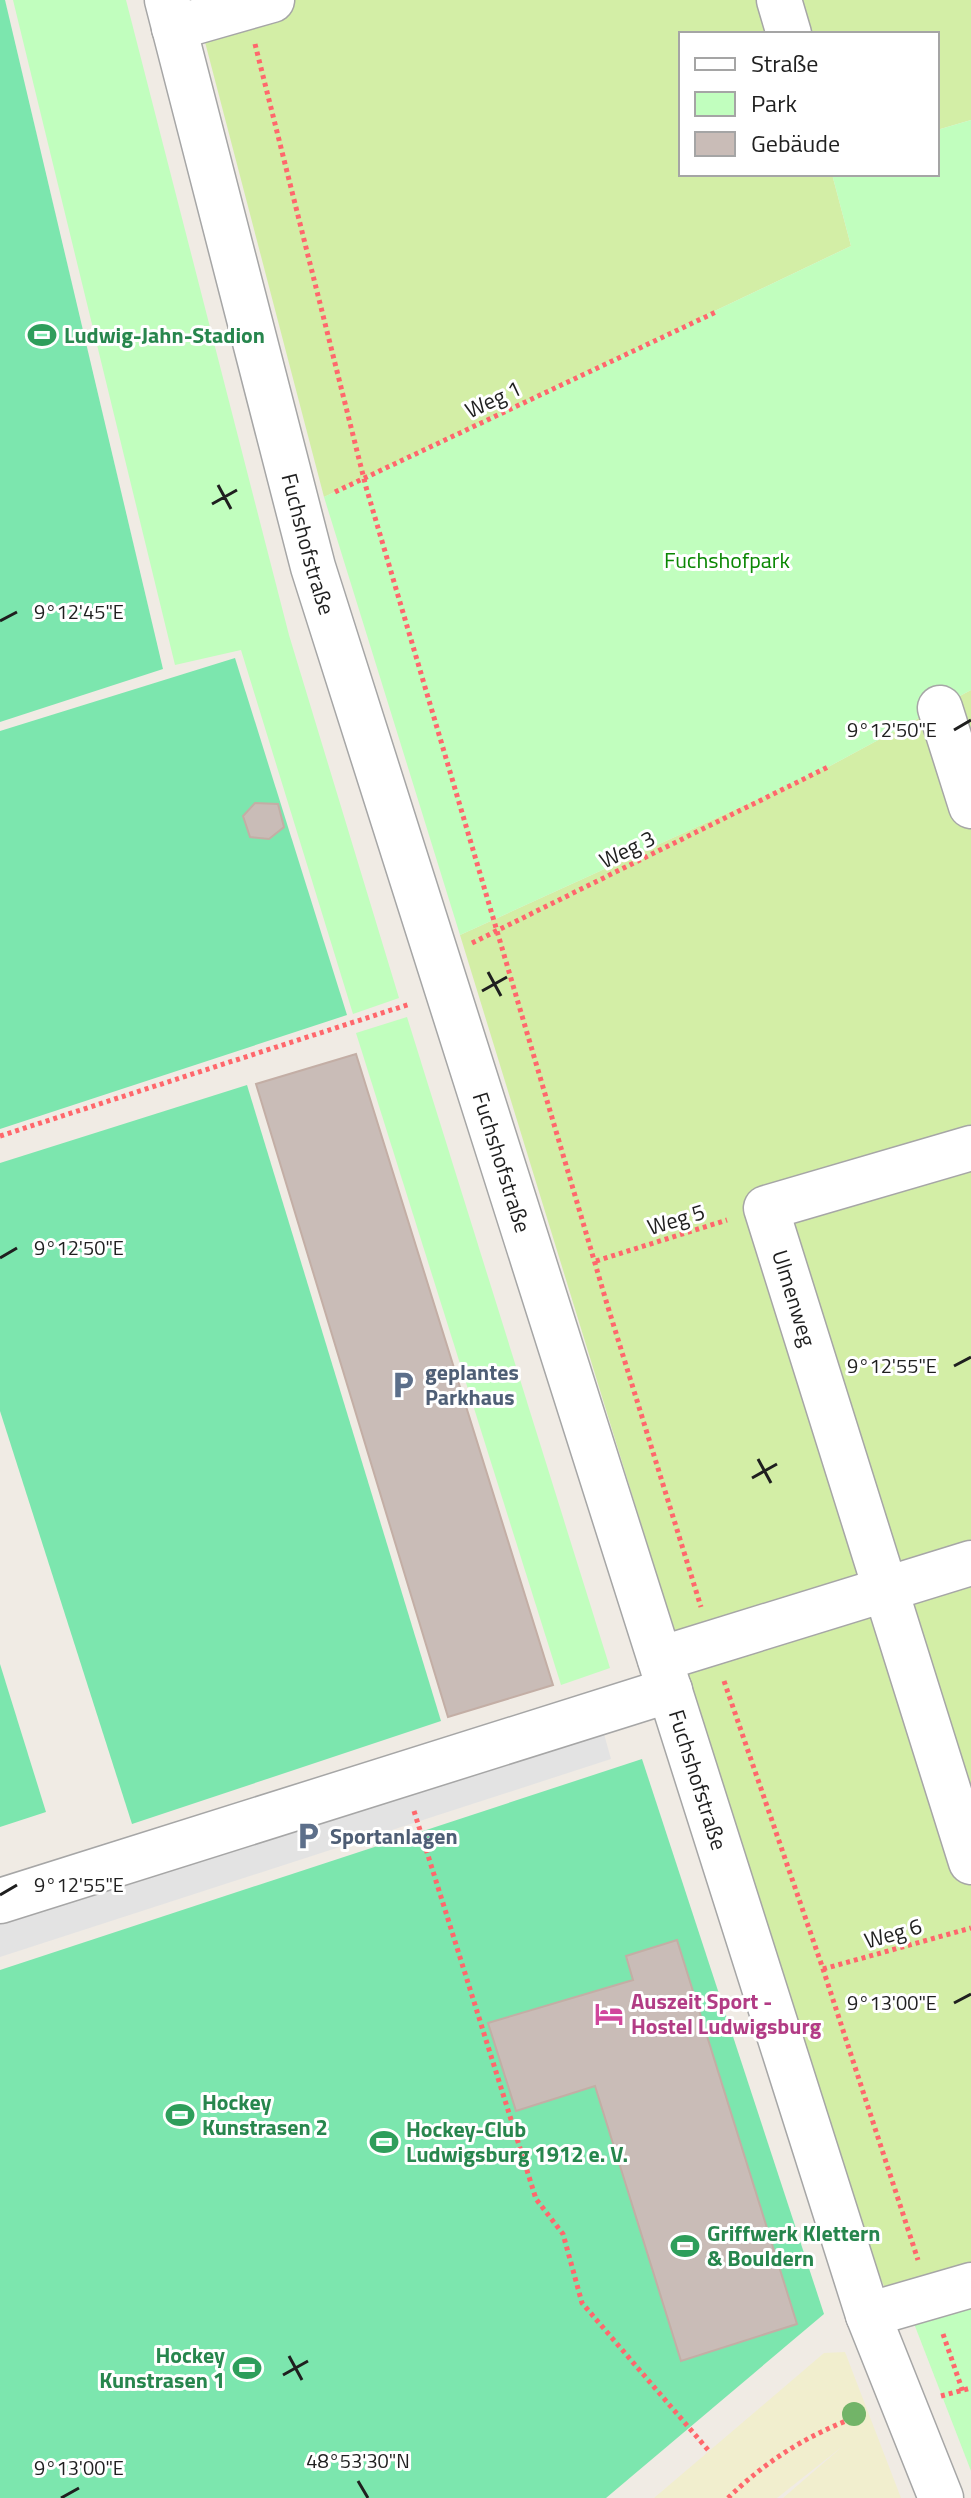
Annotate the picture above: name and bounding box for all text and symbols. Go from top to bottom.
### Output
legend [679,32,939,176]
text: Straße [751,45,818,81]
text: Park [751,85,797,121]
text: Gebäude [751,125,840,161]
place label: Ludwig-Jahn-Stadion [64,318,265,352]
sports icon: Ludwig-Jahn-Stadion [27,320,57,350]
street label: Weg 1 [459,371,527,427]
street label: Fuchshofstraße [273,469,344,619]
park label: Fuchshofpark [664,543,790,577]
text: 9°12'45"E [34,596,124,627]
text: 9°12'50"E [847,714,937,745]
street label: Weg 3 [593,821,661,877]
street label: Fuchshofstraße [464,1088,540,1237]
street label: Weg 5 [643,1194,709,1244]
text: 9°12'50"E [34,1232,124,1263]
street label: Ulmenweg [763,1245,825,1351]
text: 9°12'55"E [847,1350,937,1381]
place label: geplantes Parkhaus [425,1355,519,1414]
parking icon: geplantes Parkhaus [388,1370,418,1400]
street label: Fuchshofstraße [660,1705,736,1854]
place label: Sportanlagen [330,1819,458,1853]
parking icon: Sportanlagen [293,1821,323,1851]
text: 9°12'55"E [34,1869,124,1900]
street label: Weg 6 [860,1909,926,1957]
place label: Auszeit Sport - Hostel Ludwigsburg [631,1984,822,2043]
text: 9°13'00"E [847,1987,937,2018]
hotel icon: Auszeit Sport - Hostel Ludwigsburg [594,1999,624,2029]
place label: Hockey Kunstrasen 2 [202,2085,328,2144]
sports icon: Hockey Kunstrasen 2 [165,2100,195,2130]
place label: Hockey-Club Ludwigsburg 1912 e. V. [406,2112,628,2171]
sports icon: Hockey-Club Ludwigsburg 1912 e. V. [369,2127,399,2157]
place label: Griffwerk Klettern & Bouldern [707,2216,880,2275]
sports icon: Griffwerk Klettern & Bouldern [670,2231,700,2261]
place label: Hockey Kunstrasen 1 [99,2338,225,2397]
sports icon: Hockey Kunstrasen 1 [232,2353,262,2383]
text: 48°53'30"N [306,2445,410,2476]
text: 9°13'00"E [34,2452,124,2483]

